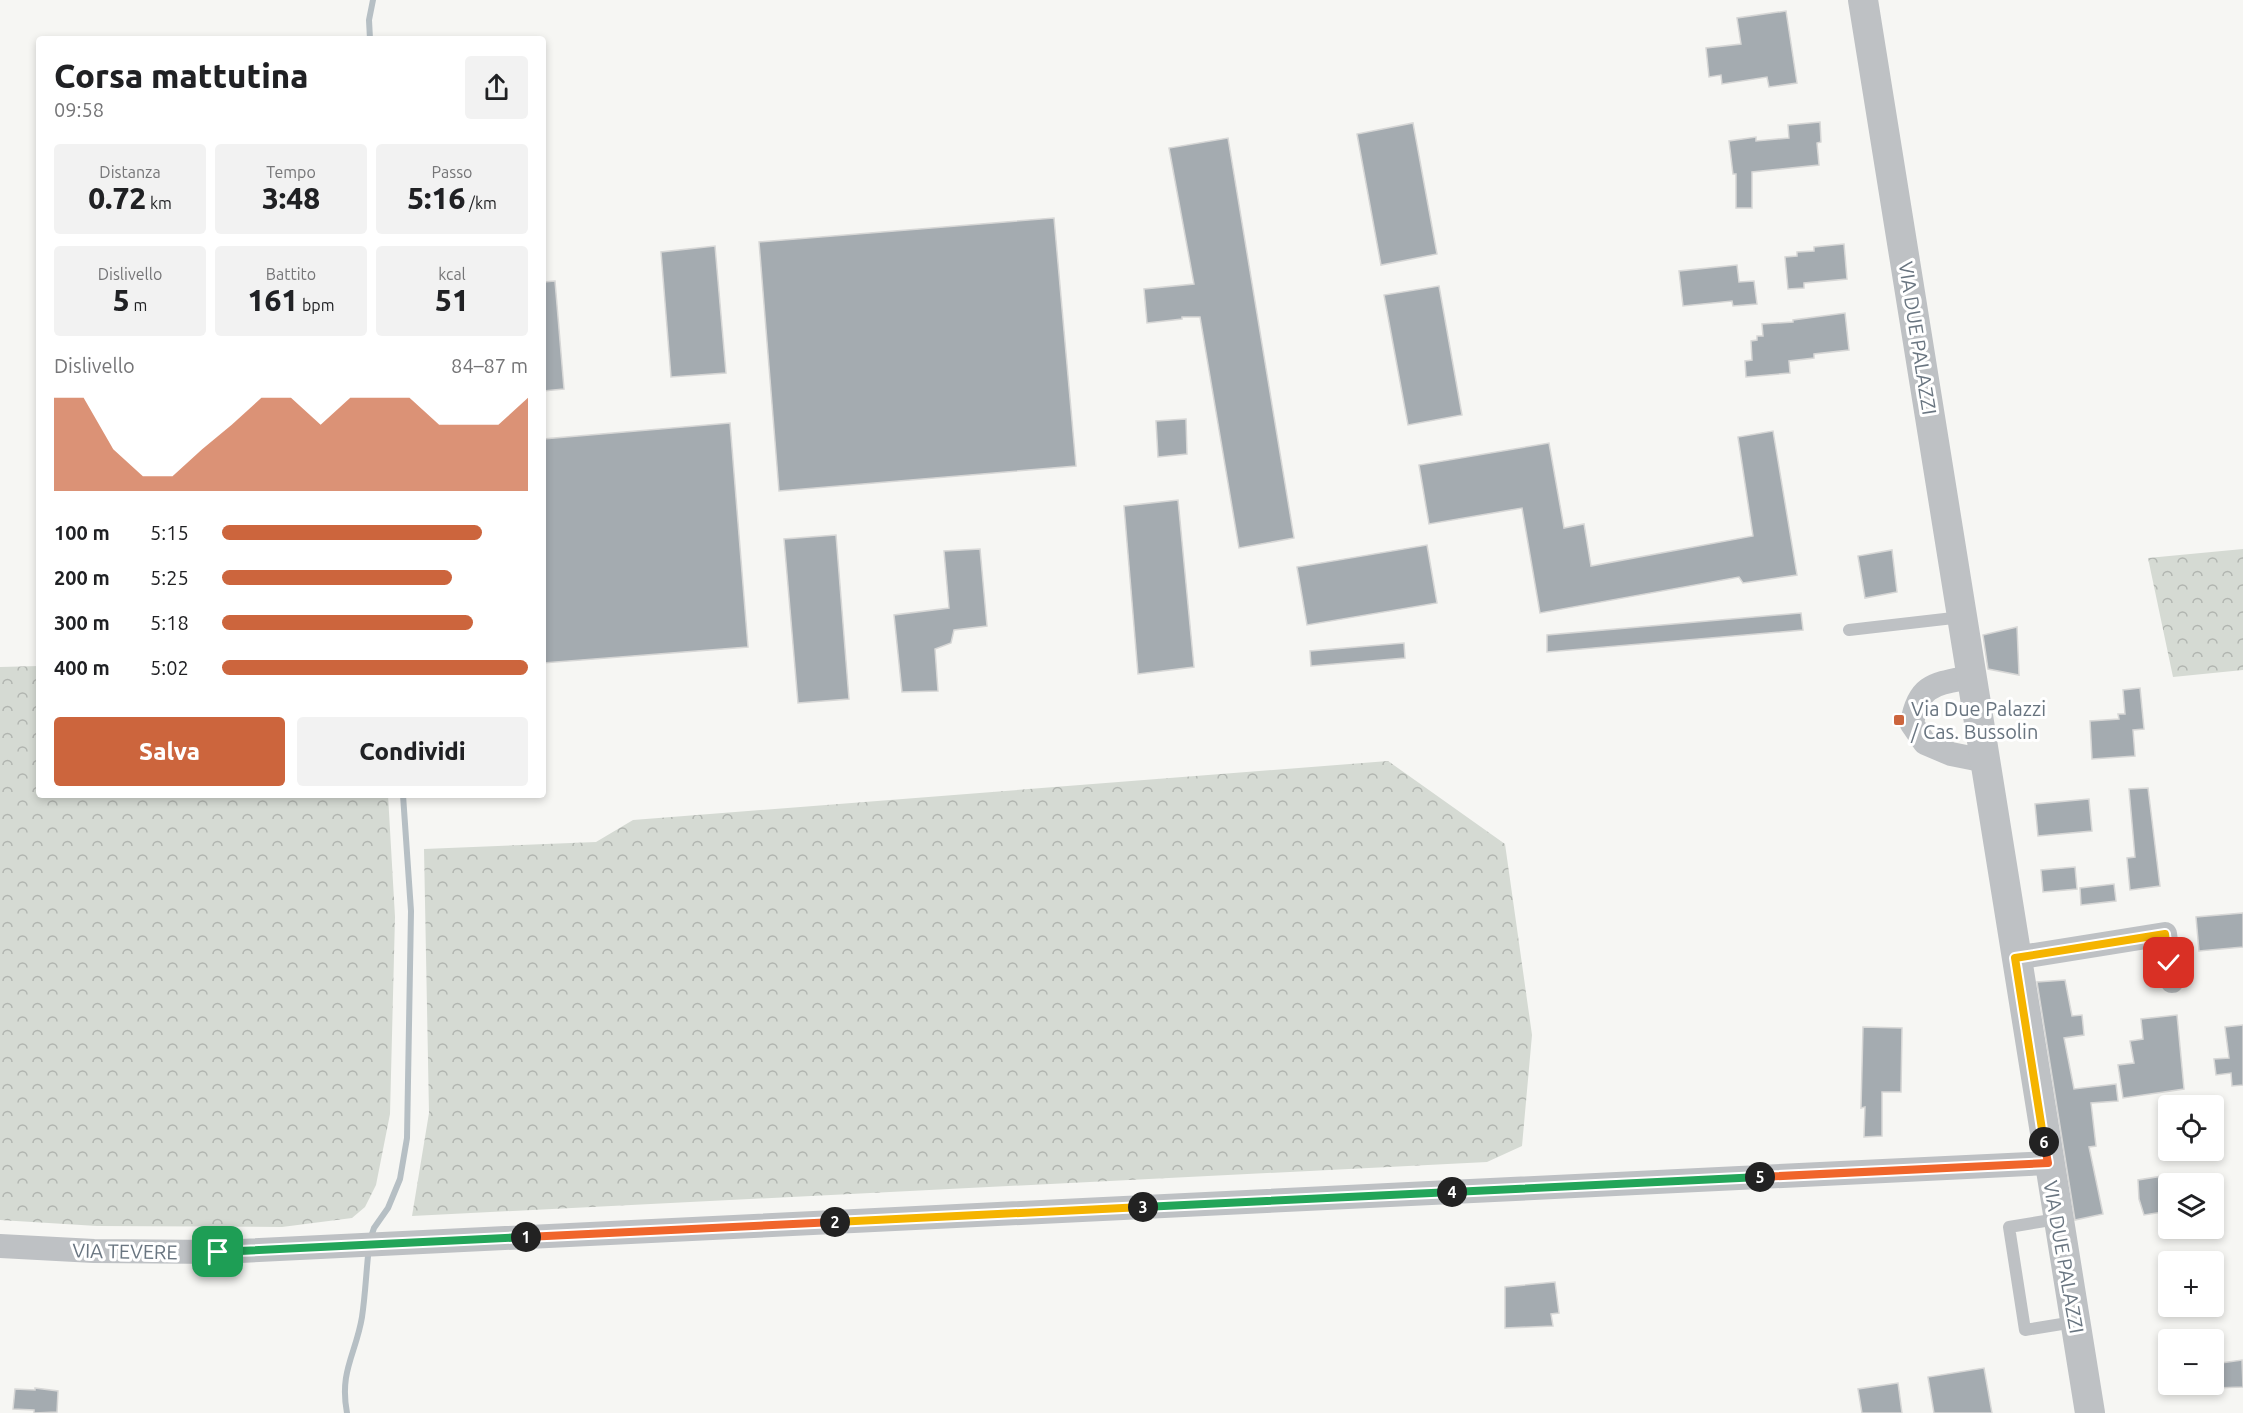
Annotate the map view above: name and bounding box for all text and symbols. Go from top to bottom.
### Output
button: share [465,56,528,119]
text: Corsa mattutina [54,57,308,94]
text: 09:58 [54,98,104,121]
text: Distanza [99,163,161,181]
text: Tempo [266,163,316,181]
text: Passo [432,163,472,181]
text: 0.72 [88,181,146,215]
text: 3:48 [262,181,320,215]
text: 5:16 [407,181,465,215]
text: km [146,194,172,212]
text: /km [465,194,497,212]
street label: VIA DUE PALAZZI [1895,260,1941,416]
text: Dislivello [98,265,162,283]
text: Battito [266,265,316,283]
text: kcal [438,265,466,283]
text: 5 [113,283,130,317]
text: 161 [248,283,298,317]
text: 51 [435,283,469,317]
text: m [130,296,147,314]
text: bpm [298,296,334,314]
text: Dislivello [54,354,135,377]
text: 84–87 m [451,354,528,377]
text: 100 m [54,521,110,544]
text: 5:15 [150,521,189,544]
text: 200 m [54,566,110,589]
text: 5:25 [150,566,189,589]
text: 300 m [54,611,110,634]
text: 5:18 [150,611,189,634]
text: 400 m [54,656,110,679]
text: 5:02 [150,656,189,679]
place label: Via Due Palazzi / Cas. Bussolin [1910,697,2046,743]
marker: Via Due Palazzi / Cas. Bussolin [1892,713,1906,727]
button: Salva [54,717,285,786]
button: Condividi [297,717,528,786]
pin [2143,937,2194,988]
icon: check [2152,946,2185,979]
map controls [2158,1095,2224,1395]
button: locate [2158,1095,2224,1161]
pin: 6 [2029,1127,2059,1157]
text: 6 [2039,1133,2049,1151]
pin: 5 [1745,1162,1775,1192]
text: 5 [1755,1168,1765,1186]
button: layers [2158,1173,2224,1239]
pin: 4 [1437,1177,1467,1207]
street label: VIA DUE PALAZZI [2039,1179,2089,1335]
text: 4 [1447,1183,1457,1201]
pin: 3 [1128,1192,1158,1222]
text: 3 [1138,1198,1148,1216]
pin: 2 [820,1207,850,1237]
text: 2 [830,1213,840,1231]
pin: 1 [511,1222,541,1252]
pin [192,1226,243,1277]
text: 1 [521,1228,531,1246]
icon: arrive [201,1235,234,1268]
street label: VIA TEVERE [72,1239,178,1263]
button: + [2158,1251,2224,1317]
button: − [2158,1329,2224,1395]

